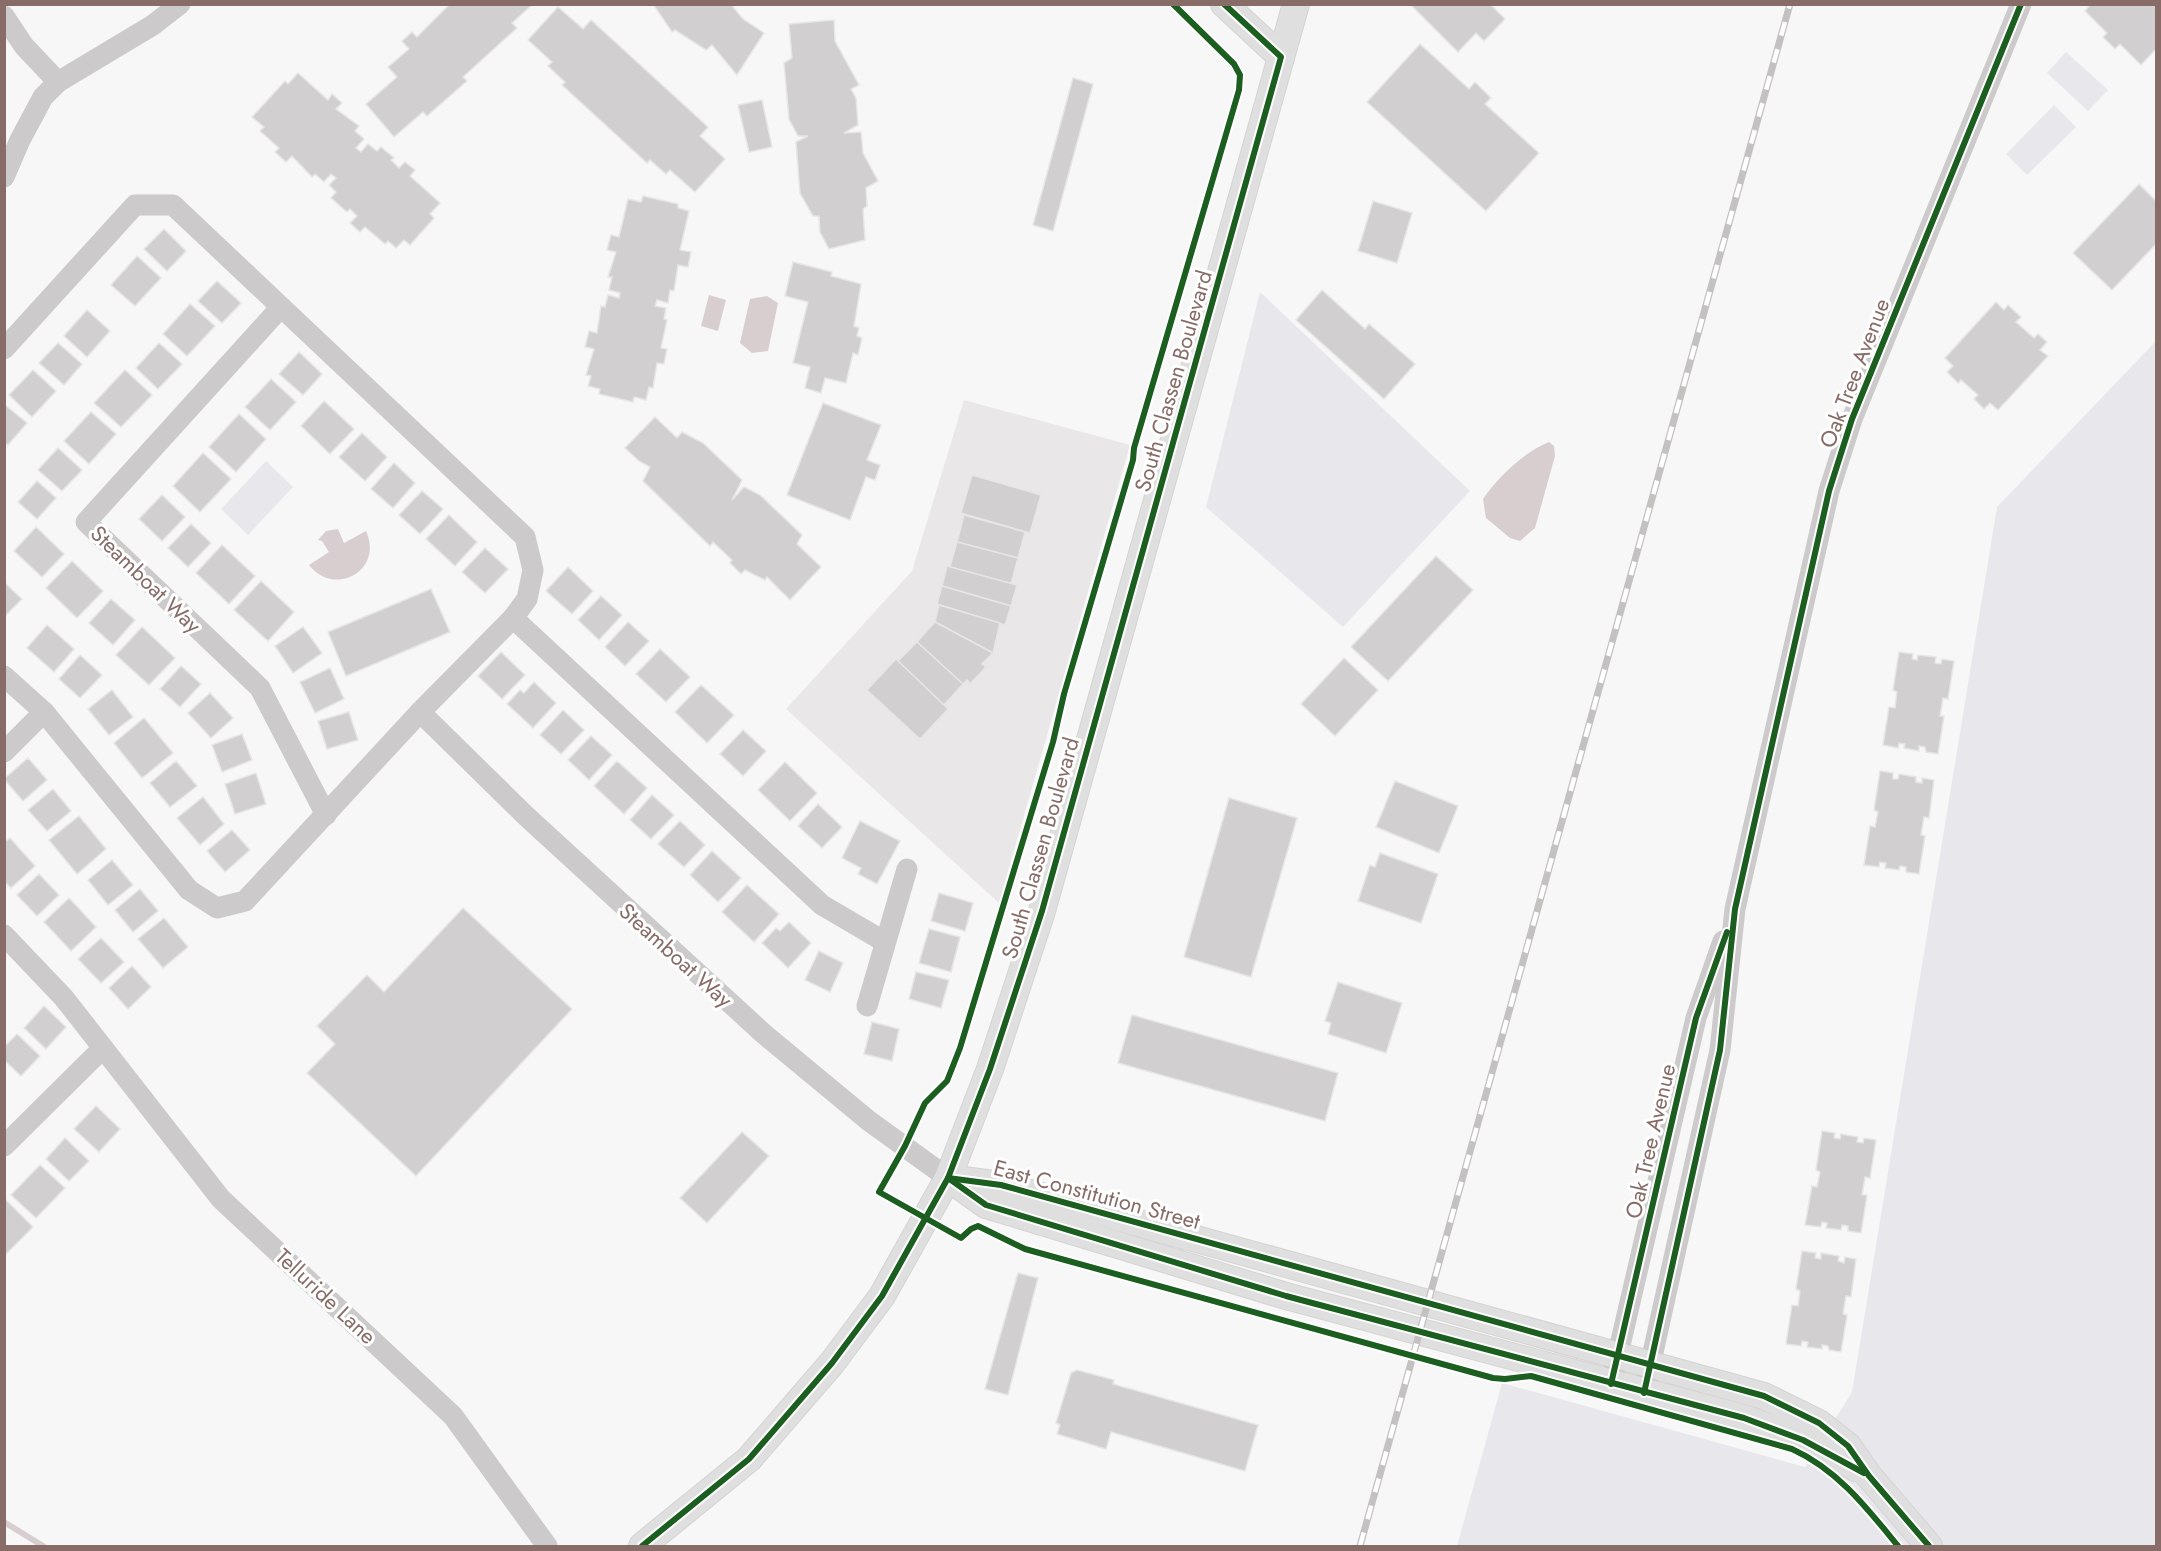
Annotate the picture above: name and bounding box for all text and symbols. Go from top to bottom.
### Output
street label: South Classen Boulevard [1126,266,1220,496]
street label: Oak Tree Avenue [1811,294,1897,452]
street label: Steamboat Way [83,518,209,640]
street label: South Classen Boulevard [993,733,1087,963]
street label: Steamboat Way [612,895,740,1015]
street label: Oak Tree Avenue [1617,1061,1683,1221]
street label: East Constitution Street [990,1151,1204,1237]
street label: Telluride Lane [268,1241,384,1351]

